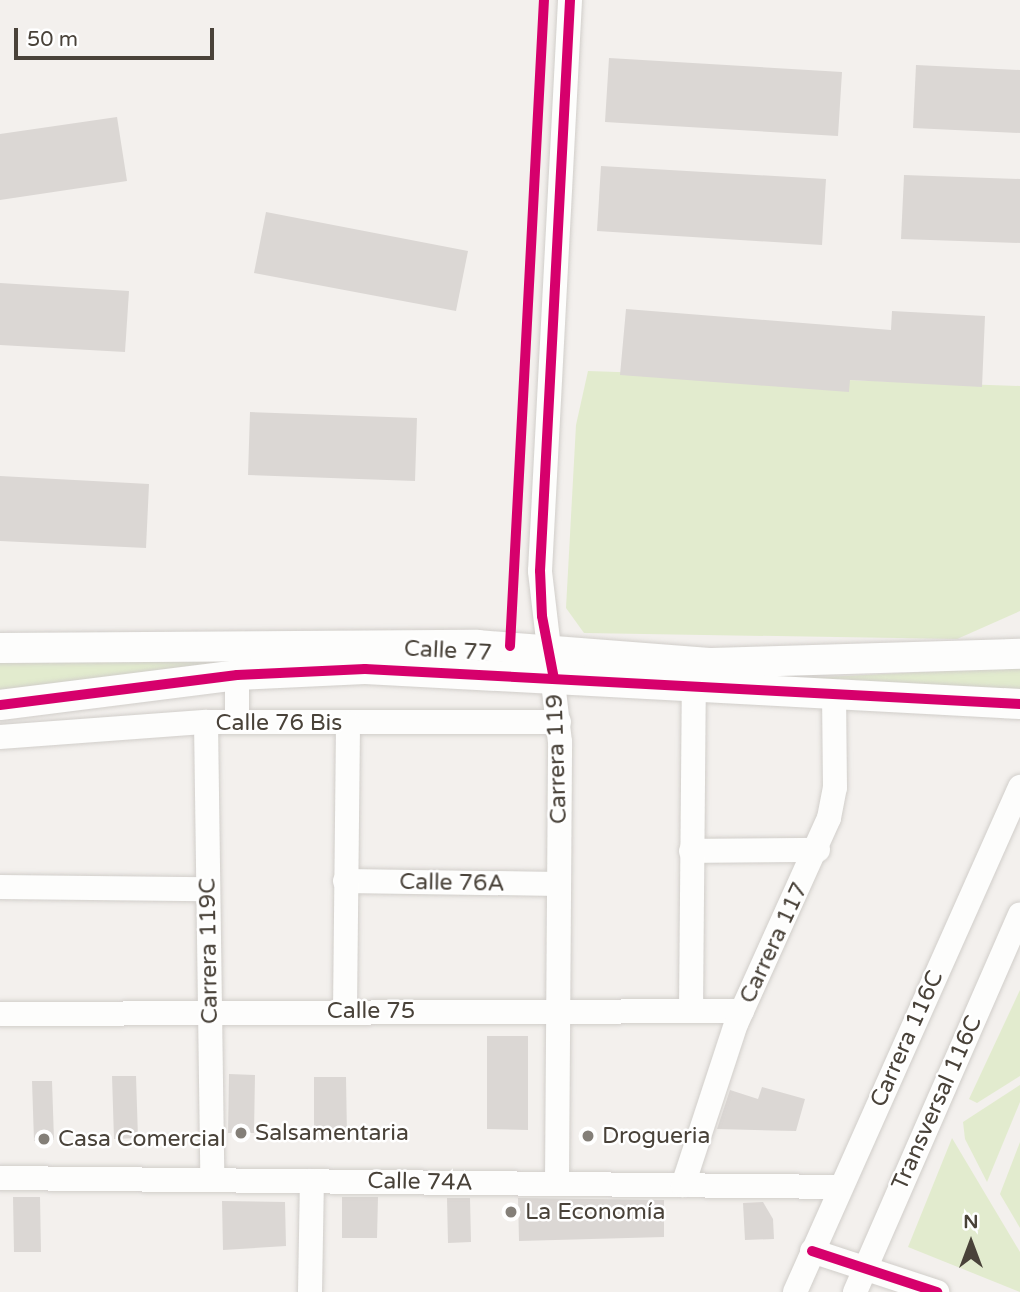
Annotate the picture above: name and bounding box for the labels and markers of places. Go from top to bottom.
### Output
place label: Salsamentaria [255,1119,409,1147]
place label: Drogueria [602,1122,711,1150]
place label: Casa Comercial [58,1125,226,1153]
marker: Salsamentaria [233,1125,249,1141]
marker: Drogueria [580,1128,596,1144]
marker: Casa Comercial [36,1131,52,1147]
place label: La Economía [525,1198,665,1226]
marker: La Economía [503,1204,519,1220]

